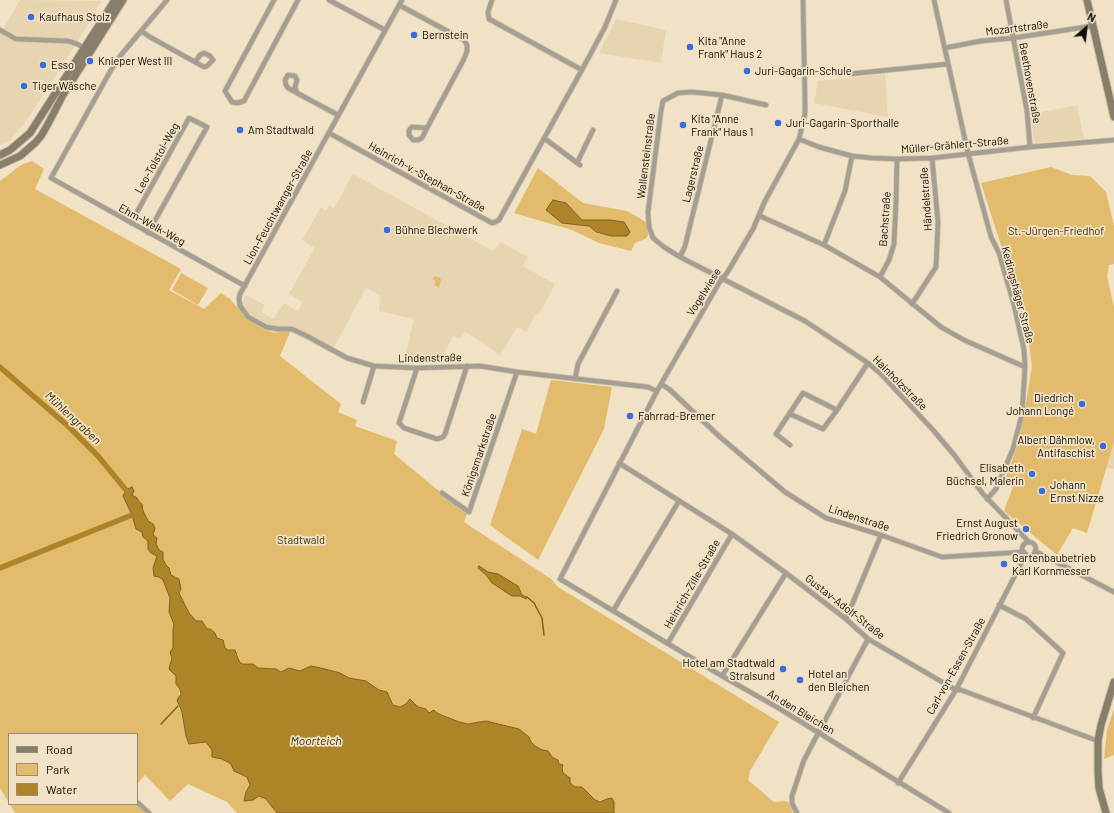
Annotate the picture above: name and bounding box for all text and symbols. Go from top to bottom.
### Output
north arrow [1066,8,1106,48]
place label: Kaufhaus Stolz [39,10,110,24]
text: N [1086,10,1098,24]
marker: Kaufhaus Stolz [26,12,36,22]
street label: Mozartstraße [985,18,1049,38]
place label: Bernstein [422,28,468,42]
marker: Bernstein [409,30,419,40]
place label: Kita "Anne Frank" Haus 2 [698,34,762,60]
marker: Kita "Anne Frank" Haus 2 [685,42,695,52]
street label: Beethovenstraße [1016,42,1044,124]
place label: Knieper West III [98,54,172,68]
marker: Knieper West III [85,56,95,66]
place label: Esso [51,58,74,72]
marker: Esso [38,60,48,70]
place label: Juri-Gagarin-Schule [755,64,852,78]
marker: Juri-Gagarin-Schule [742,66,752,76]
place label: Tiger Wäsche [32,79,96,93]
marker: Tiger Wäsche [19,81,29,91]
street label: Wallensteinstraße [634,112,658,200]
place label: Kita "Anne Frank" Haus 1 [691,112,753,138]
place label: Juri-Gagarin-Sporthalle [786,116,899,130]
marker: Juri-Gagarin-Sporthalle [773,118,783,128]
street label: Leo-Tolstoi-Weg [132,120,182,196]
marker: Kita "Anne Frank" Haus 1 [678,120,688,130]
place label: Am Stadtwald [248,123,314,137]
marker: Am Stadtwald [235,125,245,135]
street label: Müller-Grählert-Straße [901,134,1009,156]
street label: Heinrich-v.-Stephan-Straße [366,139,488,215]
street label: Lagerstraße [680,144,706,204]
street label: Lion-Feuchtwanger-Straße [241,147,315,267]
street label: Händelstraße [917,167,935,231]
street label: Bachstraße [876,191,894,247]
street label: Ehm-Welk-Weg [116,201,188,249]
place label: Bühne Blechwerk [395,223,477,237]
park label: St.-Jürgen-Friedhof [1008,224,1104,238]
marker: Bühne Blechwerk [382,225,392,235]
street label: Kedingshäger Straße [999,245,1037,345]
street label: Vogelwiese [684,266,724,318]
street label: Lindenstraße [398,351,462,365]
street label: Hainholzstraße [870,353,930,413]
water label: Mühlengraben [42,388,104,448]
place label: Diedrich Johann Longé [1006,391,1074,417]
marker: Diedrich Johann Longé [1077,399,1087,409]
place label: Fahrrad-Bremer [638,409,715,423]
marker: Fahrrad-Bremer [625,411,635,421]
street label: Königsmarkstraße [459,412,499,498]
place label: Albert Dähmlow, Antifaschist [1018,433,1095,459]
marker: Albert Dähmlow, Antifaschist [1098,441,1108,451]
place label: Elisabeth Büchsel, Malerin [946,461,1024,487]
marker: Elisabeth Büchsel, Malerin [1027,469,1037,479]
place label: Johann Ernst Nizze [1050,478,1104,504]
marker: Johann Ernst Nizze [1037,486,1047,496]
street label: Lindenstraße [827,502,891,534]
place label: Ernst August Friedrich Gronow [936,516,1018,542]
marker: Ernst August Friedrich Gronow [1021,524,1031,534]
park label: Stadtwald [277,533,325,547]
street label: Heinrich-Zille-Straße [661,537,723,631]
place label: Gartenbaubetrieb Karl Kornmesser [1012,551,1096,577]
marker: Gartenbaubetrieb Karl Kornmesser [999,559,1009,569]
street label: Gustav-Adolf-Straße [802,572,888,642]
street label: Carl-von-Essen-Straße [924,615,988,717]
place label: Hotel am Stadtwald Stralsund [683,656,775,682]
marker: Hotel am Stadtwald Stralsund [778,664,788,674]
place label: Hotel an den Bleichen [808,667,869,693]
marker: Hotel an den Bleichen [795,675,805,685]
street label: An den Bleichen [765,687,837,737]
legend [8,733,138,805]
water label: Moorteich [291,734,341,748]
text: Road [46,742,73,756]
text: Park [46,762,70,776]
text: Water [46,782,77,796]

